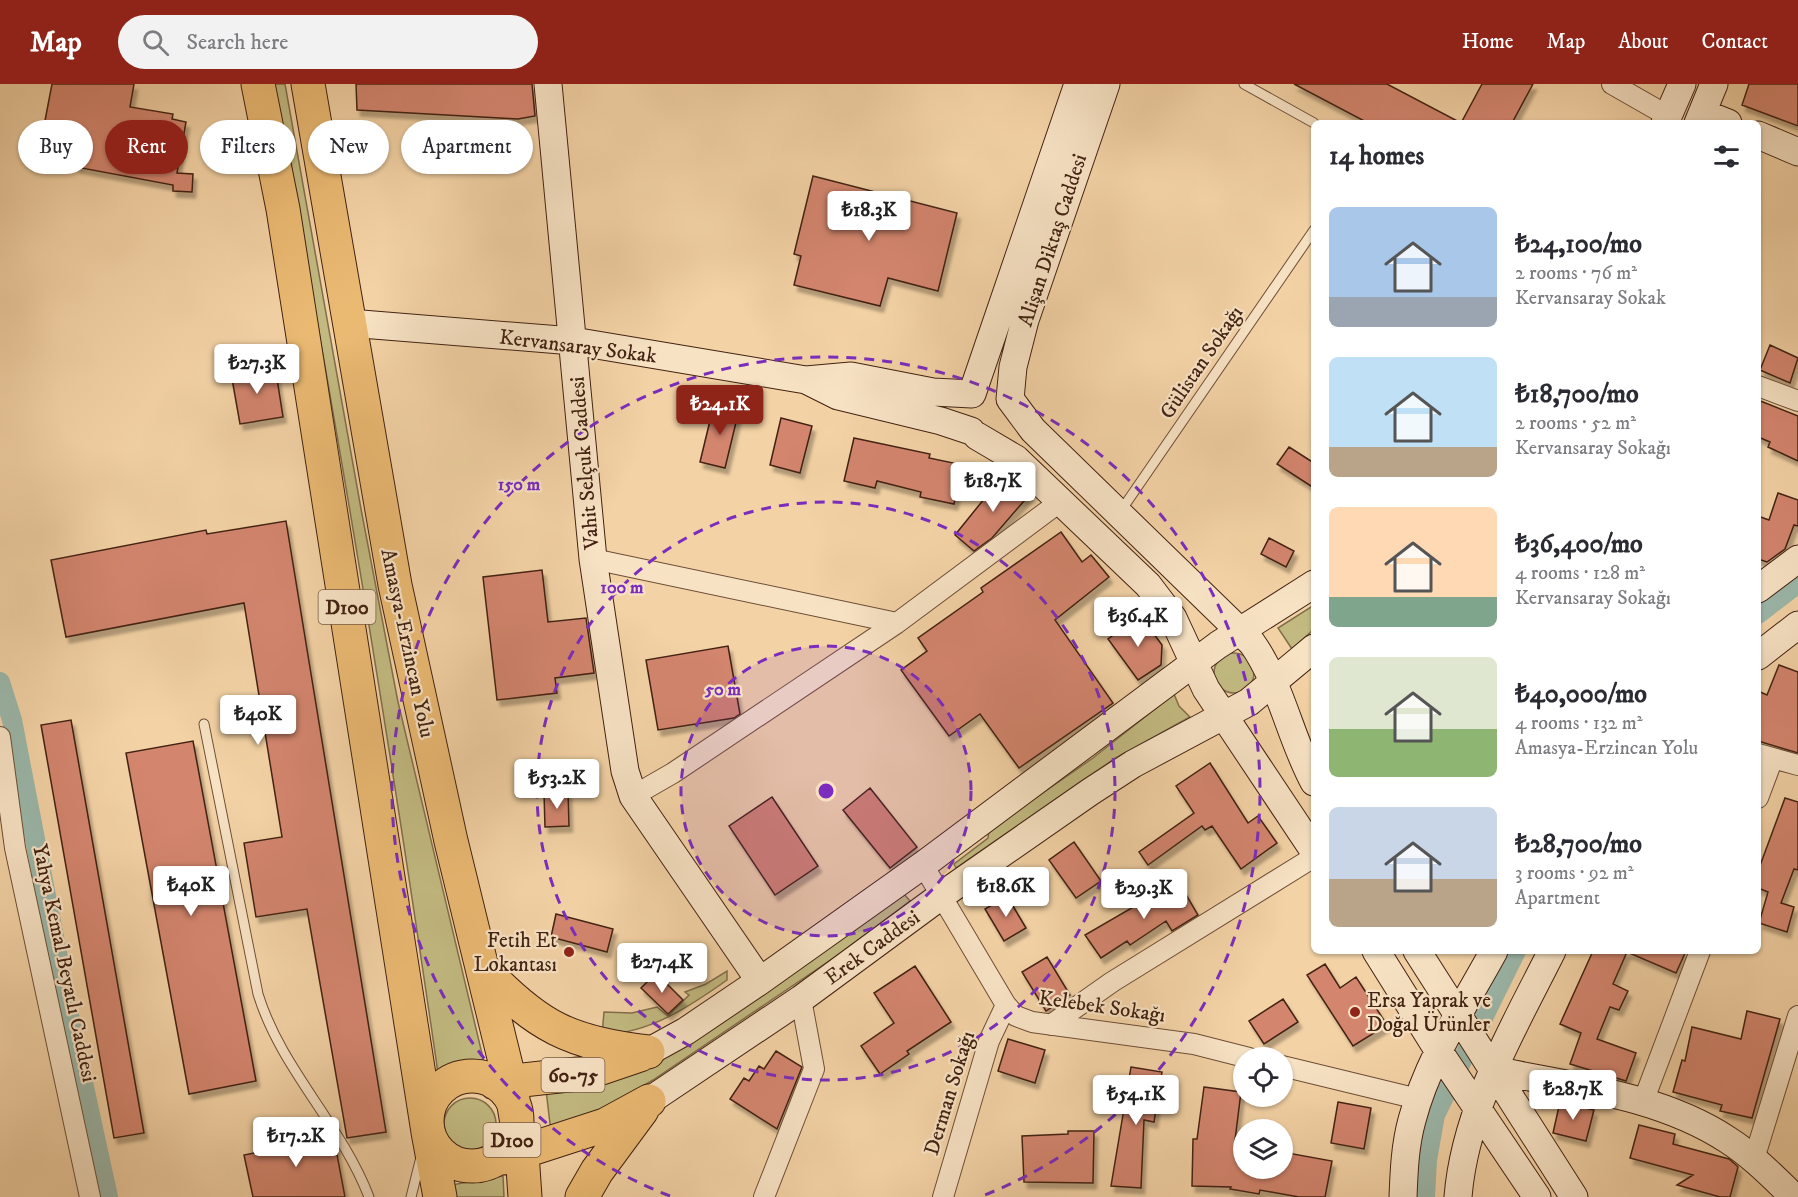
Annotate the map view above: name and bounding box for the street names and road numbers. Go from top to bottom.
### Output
street label: Alişan Diktaş Caddesi [1013,151,1093,330]
street label: Gülistan Sokağı [1154,301,1249,424]
street label: Kervansaray Sokak [498,324,659,370]
street label: Vahit Selçuk Caddesi [564,375,606,551]
street label: Amasya-Erzincan Yolu [374,546,440,740]
road number: D100 [318,590,376,624]
street label: Yahya Kemal Beyatlı Caddesi [26,842,102,1085]
street label: Erek Caddesi [820,905,925,991]
street label: Kelebek Sokağı [1037,985,1167,1029]
street label: Derman Sokağı [919,1028,981,1159]
road number: 60-75 [542,1058,604,1092]
road number: D100 [484,1123,540,1157]

